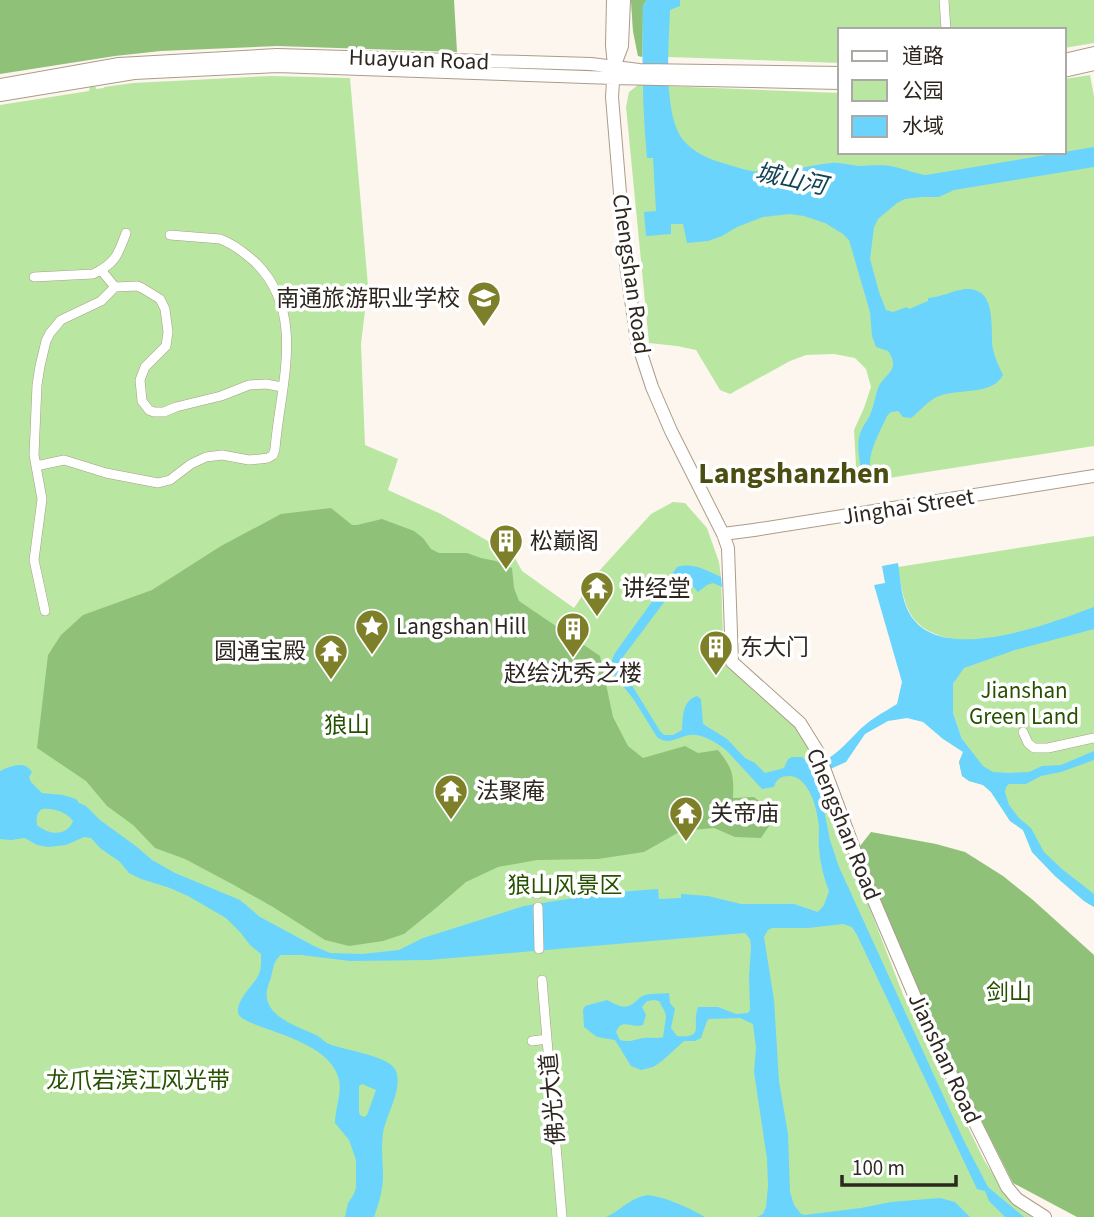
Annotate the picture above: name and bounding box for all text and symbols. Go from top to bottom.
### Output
legend [838,28,1066,154]
street label: Huayuan Road [348,41,490,78]
text: 道路 [902,41,944,71]
text: 公园 [902,76,944,106]
text: 水域 [902,111,944,141]
water label: 城山河 [752,155,834,205]
street label: Chengshan Road [604,192,659,356]
school or university icon: 南通旅游职业学校 [465,279,503,328]
place label: 南通旅游职业学校 [276,282,460,315]
district label: Langshanzhen [698,452,890,495]
street label: Jinghai Street [840,480,976,533]
building icon: 松巅阁 [487,522,525,571]
place label: 松巅阁 [530,525,599,558]
temple icon: 讲经堂 [578,569,616,618]
place label: 讲经堂 [622,572,691,605]
place icon: Langshan Hill [353,607,391,656]
place label: Langshan Hill [396,610,526,643]
building icon: 赵绘沈秀之楼 [554,610,592,659]
building icon: 东大门 [697,628,735,677]
place label: 东大门 [740,631,809,664]
temple icon: 圆通宝殿 [312,632,350,681]
place label: 圆通宝殿 [214,635,306,668]
place label: 赵绘沈秀之楼 [504,657,642,690]
park label: Jianshan Green Land [969,674,1079,733]
park label: 狼山 [324,709,370,742]
street label: Chengshan Road [798,743,889,905]
temple icon: 法聚庵 [432,772,470,821]
place label: 法聚庵 [476,775,545,808]
temple icon: 关帝庙 [667,794,705,843]
place label: 关帝庙 [710,797,779,830]
park label: 狼山风景区 [508,869,623,902]
park label: 剑山 [986,976,1032,1009]
street label: Jianshan Road [900,987,989,1129]
street label: 佛光大道 [532,1052,573,1146]
park label: 龙爪岩滨江风光带 [46,1064,230,1097]
scale bar [842,1144,956,1188]
text: 100 m [852,1153,905,1183]

